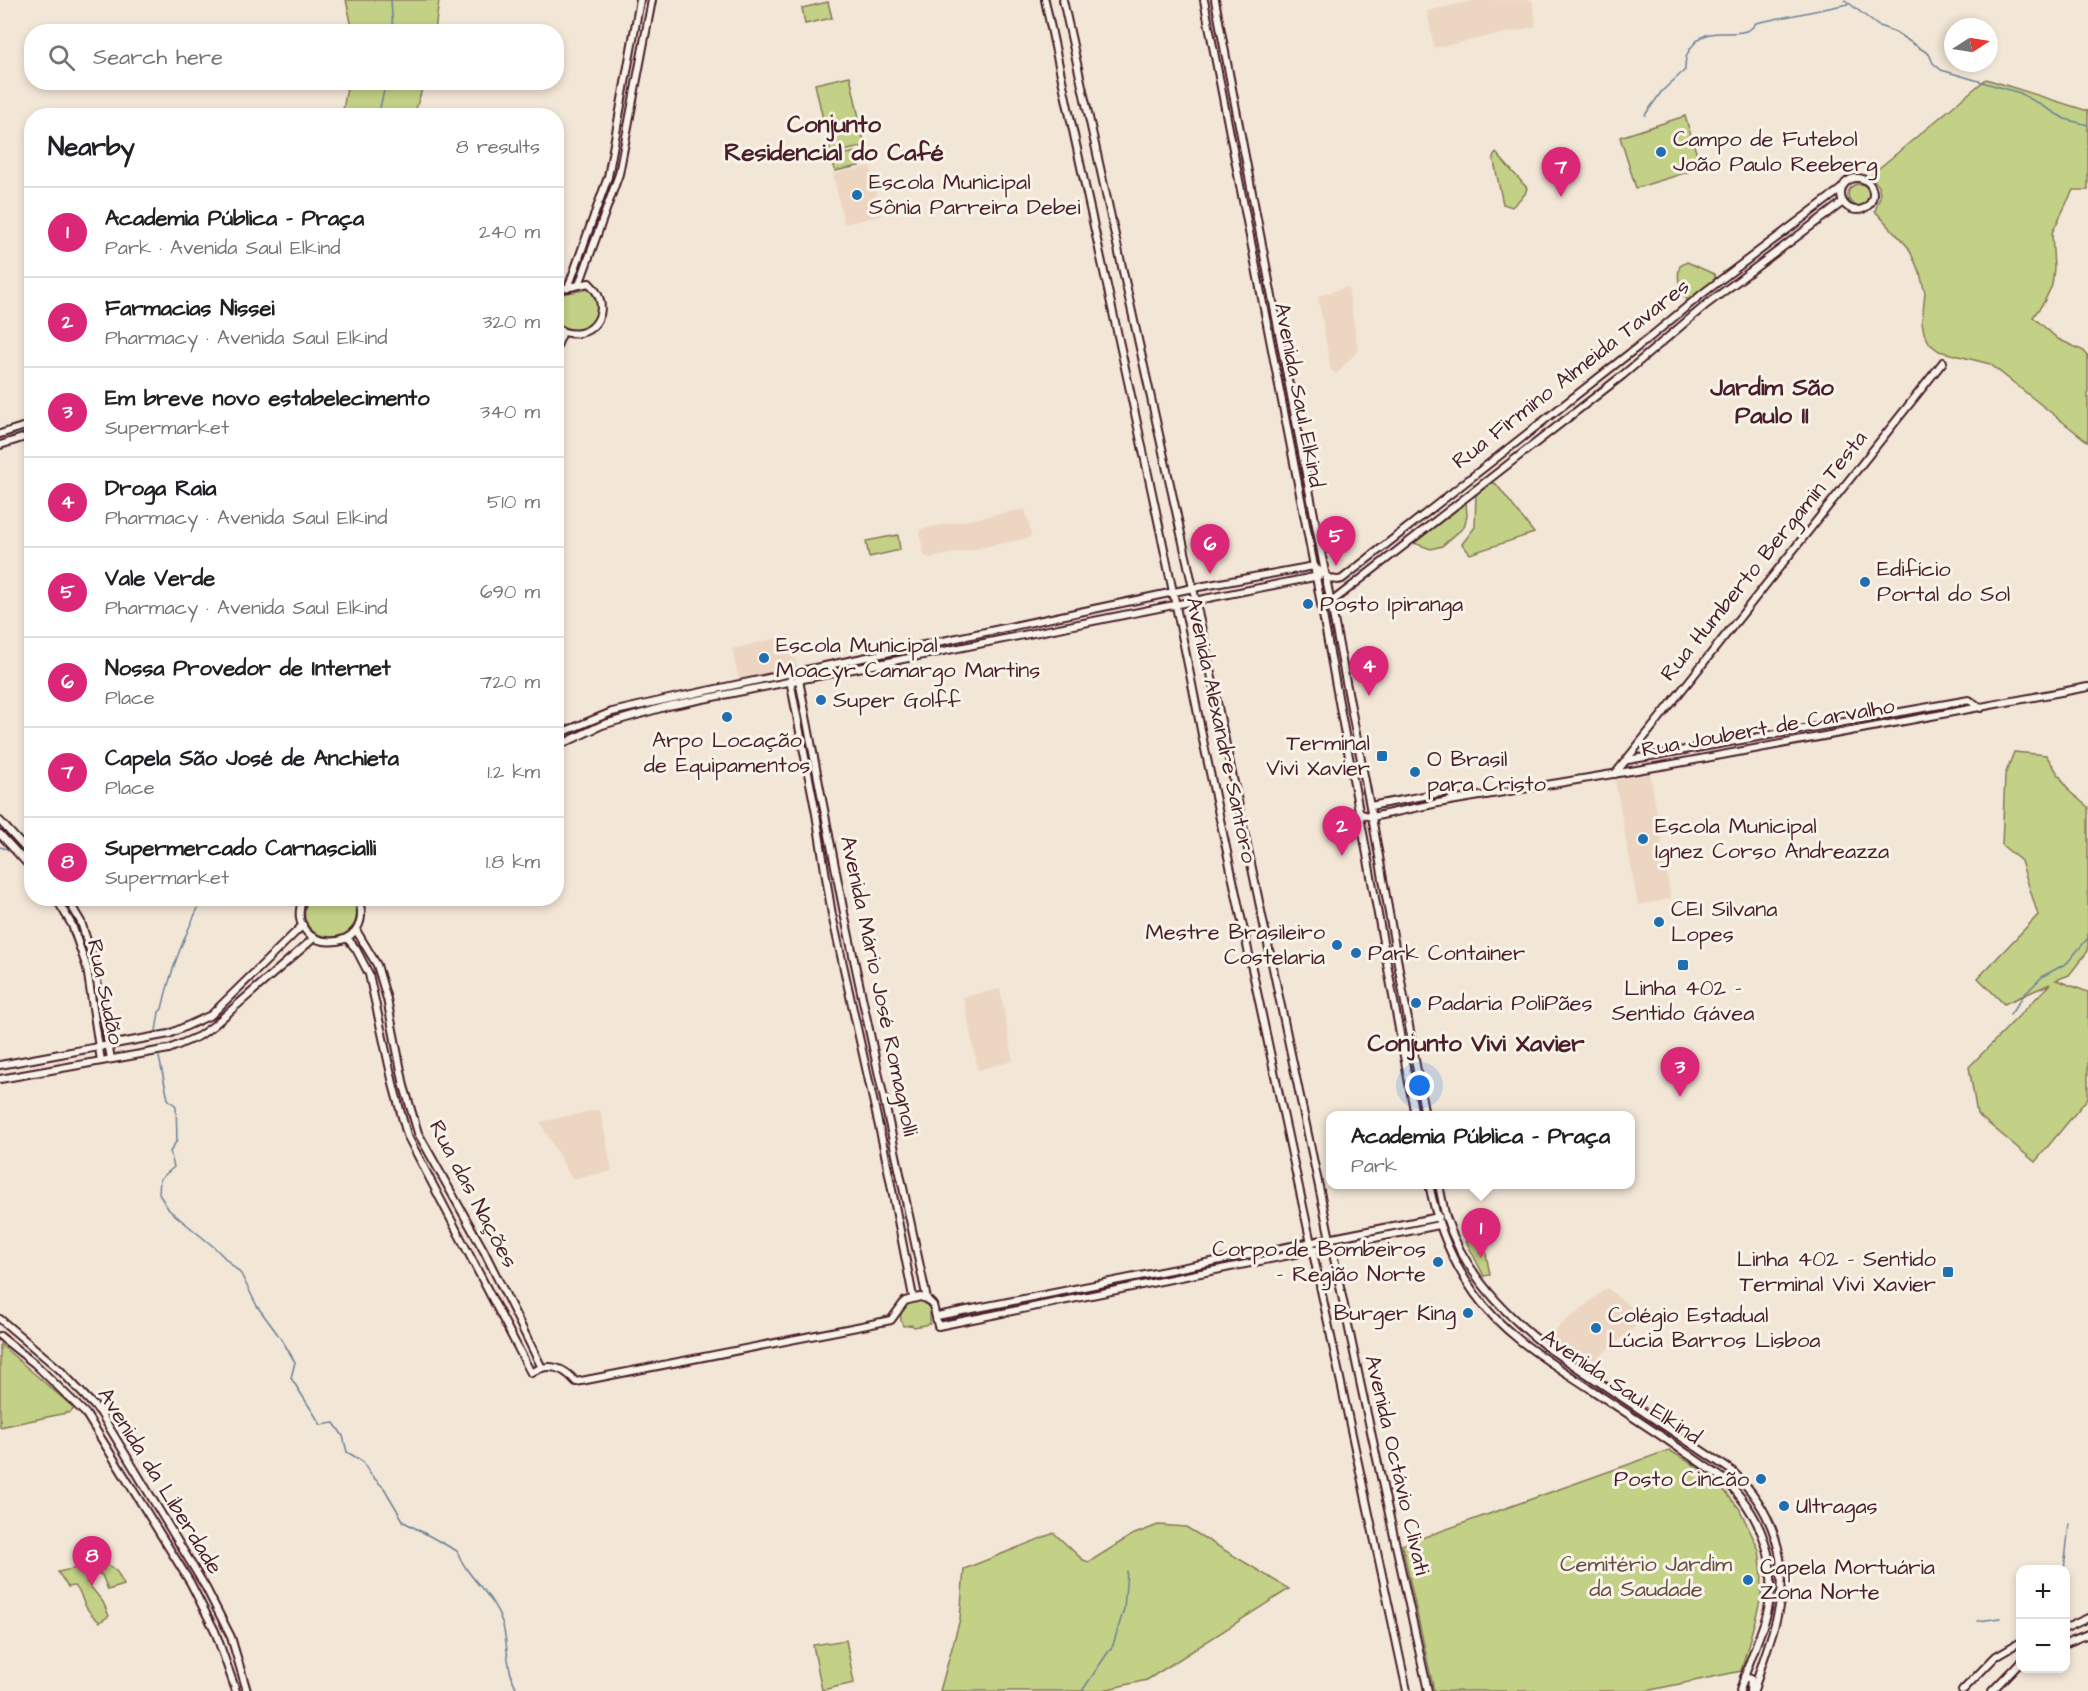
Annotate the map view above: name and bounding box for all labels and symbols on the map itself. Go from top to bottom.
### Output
north arrow [1944,18,1998,72]
district label: Conjunto Residencial do Café [724,108,944,170]
place label: Campo de Futebol João Paulo Reeberg [1673,124,1878,181]
marker: Campo de Futebol João Paulo Reeberg [1654,145,1668,159]
pin: 7 [1542,148,1580,197]
place label: Escola Municipal Sônia Parreira Debei [869,167,1080,223]
marker: Escola Municipal Sônia Parreira Debei [850,188,864,202]
street label: Rua Firmino Almeida Tavares [1446,271,1696,477]
street label: Avenida Saul Elkind [1266,300,1332,490]
district label: Jardim São Paulo II [1709,371,1834,433]
street label: Rua Humberto Bergamin Testa [1653,424,1876,688]
pin: 5 [1316,516,1356,566]
pin: 6 [1190,524,1230,574]
place label: Edifício Portal do Sol [1877,554,2010,610]
marker: Edifício Portal do Sol [1858,575,1872,589]
place label: Posto Ipiranga [1320,589,1463,621]
street label: Avenida Alexandre Santoro [1178,594,1264,866]
marker: Posto Ipiranga [1301,597,1315,611]
place label: Escola Municipal Moacyr Camargo Martins [776,630,1040,687]
pin: 4 [1350,646,1388,696]
marker: Escola Municipal Moacyr Camargo Martins [757,651,771,665]
place label: Super Golff [833,685,962,716]
street label: Rua Joubert de Carvalho [1639,690,1898,766]
marker: Super Golff [814,693,828,707]
marker: Arpo Locação de Equipamentos [720,710,734,724]
place label: Arpo Locação de Equipamentos [644,725,810,781]
place label: Terminal Vivi Xavier [1266,728,1370,784]
place label: O Brasil para Cristo [1427,744,1547,800]
marker: Terminal Vivi Xavier [1375,749,1389,763]
marker: O Brasil para Cristo [1408,765,1422,779]
pin: 2 [1322,806,1362,856]
place label: Escola Municipal Ignez Corso Andreazza [1655,811,1889,868]
marker: Escola Municipal Ignez Corso Andreazza [1636,832,1650,846]
street label: Avenida Mário José Romagnolli [831,833,926,1139]
place label: CEI Silvana Lopes [1671,894,1777,950]
marker: CEI Silvana Lopes [1652,915,1666,929]
place label: Mestre Brasileiro Costelaria [1146,917,1326,973]
street label: Rua Sudão [79,936,131,1048]
marker: Mestre Brasileiro Costelaria [1330,938,1344,952]
place label: Park Container [1368,938,1525,969]
marker: Park Container [1349,946,1363,960]
marker: Linha 402 - Sentido Gávea [1676,958,1690,972]
place label: Linha 402 - Sentido Gávea [1612,973,1754,1029]
place label: Padaria PoliPães [1428,988,1593,1019]
marker: Padaria PoliPães [1409,996,1423,1010]
district label: Conjunto Vivi Xavier [1367,1027,1585,1061]
pin: 3 [1660,1048,1700,1097]
your location [1405,1071,1434,1100]
street label: Rua das Nações [421,1115,525,1273]
pin: 1 [1462,1208,1500,1258]
place label: Corpo de Bombeiros - Região Norte [1212,1234,1426,1291]
place label: Linha 402 - Sentido Terminal Vivi Xavier [1737,1244,1937,1300]
marker: Corpo de Bombeiros - Região Norte [1431,1255,1445,1269]
marker: Linha 402 - Sentido Terminal Vivi Xavier [1941,1265,1955,1279]
place label: Burger King [1334,1298,1456,1330]
place label: Colégio Estadual Lúcia Barros Lisboa [1608,1300,1821,1356]
marker: Burger King [1461,1306,1475,1320]
marker: Colégio Estadual Lúcia Barros Lisboa [1589,1321,1603,1335]
street label: Avenida Saul Elkind [1535,1322,1707,1452]
street label: Avenida Octávio Clivati [1357,1352,1437,1578]
street label: Avenida da Liberdade [90,1382,230,1580]
place label: Posto Cincão [1614,1464,1750,1495]
marker: Posto Cincão [1754,1472,1768,1486]
place label: Ultragas [1796,1491,1878,1523]
marker: Ultragas [1777,1499,1791,1513]
pin: 8 [72,1536,112,1586]
park label: Cemitério Jardim da Saudade [1560,1549,1732,1605]
place label: Capela Mortuária Zona Norte [1760,1552,1935,1608]
marker: Capela Mortuária Zona Norte [1741,1573,1755,1587]

